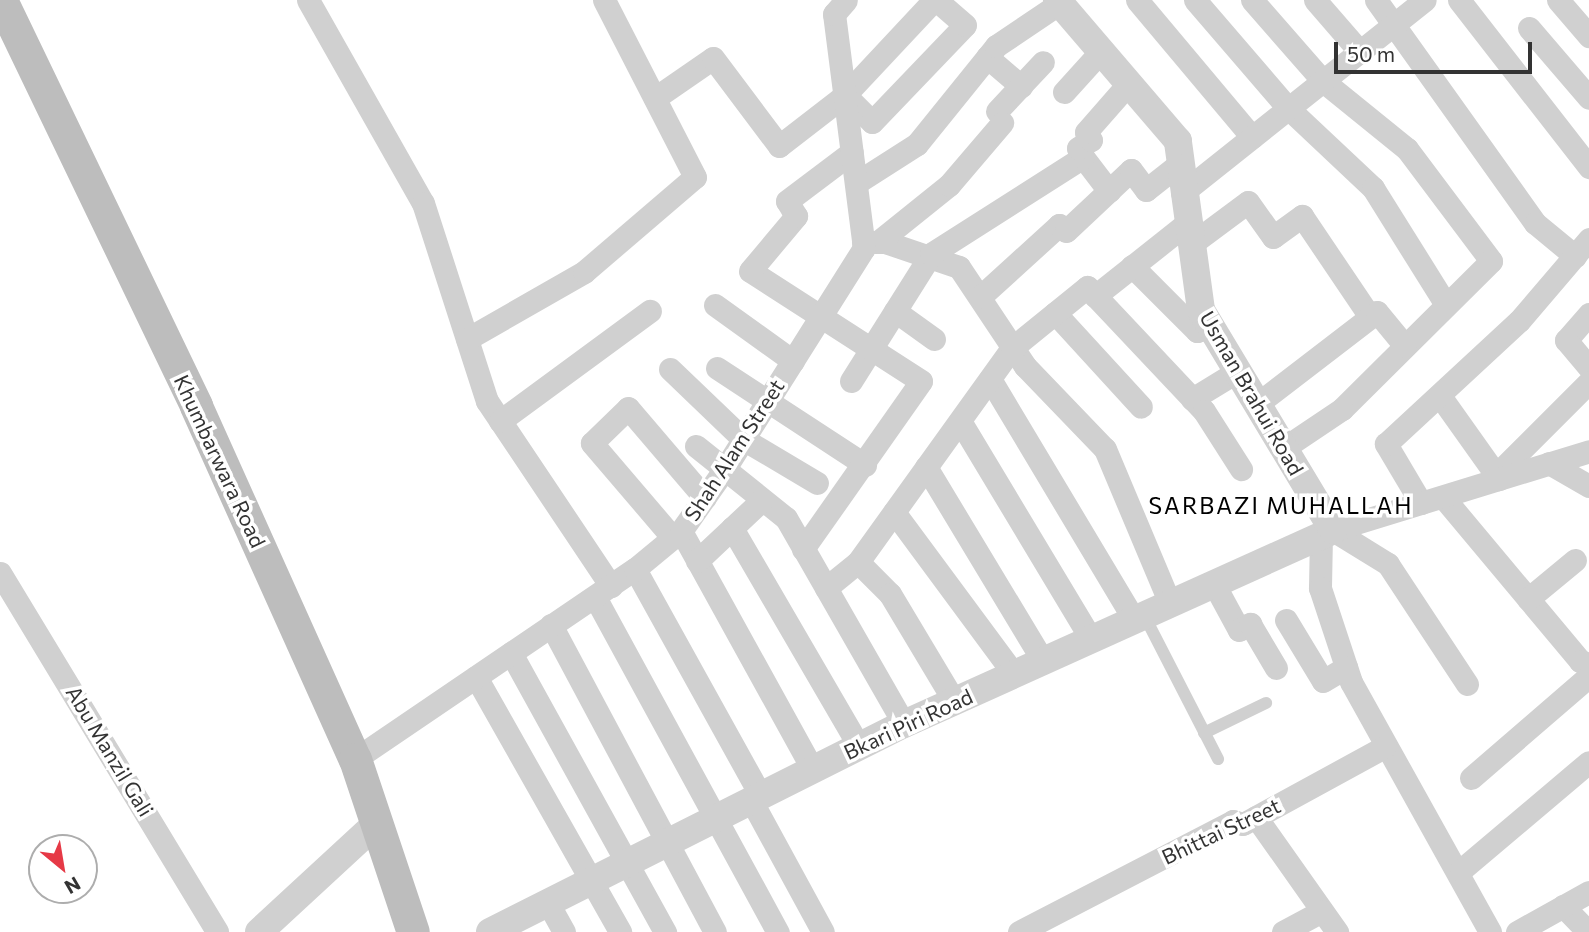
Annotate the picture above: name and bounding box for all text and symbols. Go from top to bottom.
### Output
scale bar [1337,28,1535,72]
text: 50 m [1347,41,1395,66]
street label: Usman Brahui Road [1195,307,1309,479]
street label: Khumbarwara Road [169,371,271,551]
street label: Shah Alam Street [679,374,789,526]
district label: SARBAZI MUHALLAH [1151,491,1411,519]
street label: Abu Manzil Gali [61,681,159,821]
street label: Bkari Piri Road [840,683,976,765]
street label: Bhittai Street [1158,793,1284,869]
north arrow [28,834,98,904]
text: N [61,872,85,899]

